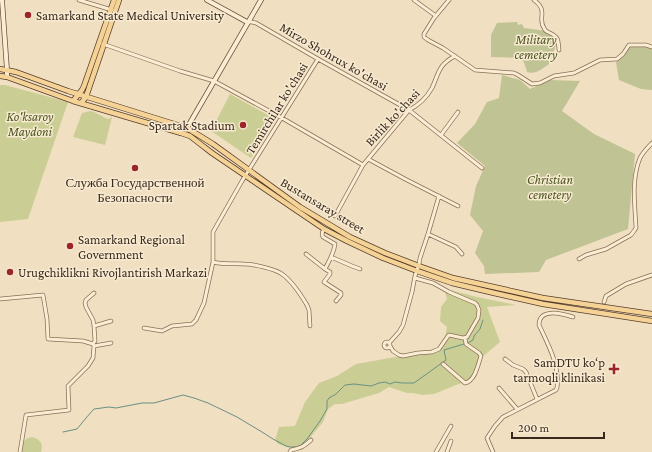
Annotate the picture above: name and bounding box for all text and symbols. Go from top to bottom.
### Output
place label: Samarkand State Medical University [36,8,225,23]
marker: Samarkand State Medical University [23,10,33,20]
street label: Mirzo Shohrux ko'chasi [277,19,391,94]
park label: Military cemetery [514,32,558,62]
street label: Temirchilar ko'chasi [242,59,311,157]
street label: Birlik ko'chasi [362,85,423,149]
park label: Ko'ksaroy Maydoni [7,109,54,139]
place label: Spartak Stadium [149,118,236,133]
marker: Spartak Stadium [238,120,248,130]
marker: Служба Государственной Безопасности [130,163,140,173]
park label: Christian cemetery [527,172,573,202]
street label: Bustansaray street [278,174,368,237]
place label: Служба Государственной Безопасности [65,175,205,205]
place label: Samarkand Regional Government [78,232,185,262]
marker: Samarkand Regional Government [65,241,75,251]
place label: Urugchiklikni Rivojlantirish Markazi [18,265,208,281]
marker: Urugchiklikni Rivojlantirish Markazi [5,267,15,277]
place label: SamDTU ko‘p tarmoqli klinikasi [513,355,606,385]
marker: SamDTU ko‘p tarmoqli klinikasi [608,363,620,375]
scale bar [512,414,604,440]
text: 200 m [518,421,550,435]

